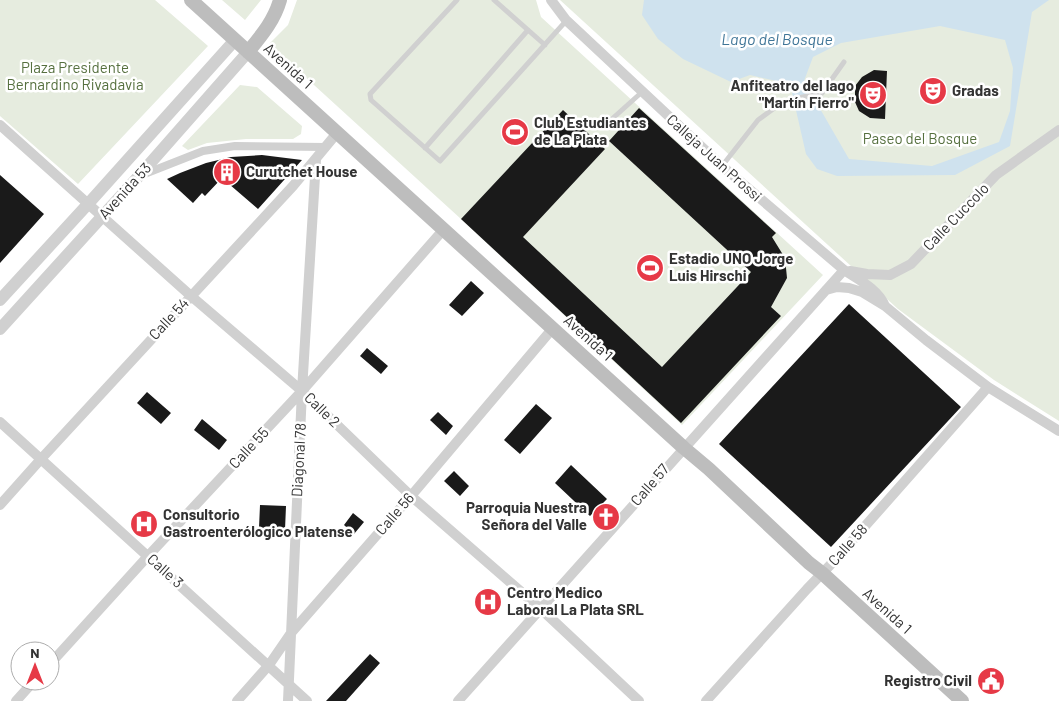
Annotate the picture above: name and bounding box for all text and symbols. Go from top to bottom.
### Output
water label: Lago del Bosque [721,29,833,48]
street label: Avenida 1 [261,39,317,92]
park label: Plaza Presidente Bernardino Rivadavia [6,58,144,93]
place label: Anfiteatro del lago "Martín Fierro" [730,76,855,111]
theatre icon: Gradas [918,76,948,106]
theatre icon: Anfiteatro del lago "Martín Fierro" [858,80,888,110]
place label: Gradas [952,81,999,99]
street label: Calleja Juan Prossi [663,110,766,205]
place label: Club Estudiantes de La Plata [534,113,647,148]
sports icon: Club Estudiantes de La Plata [500,117,530,147]
park label: Paseo del Bosque [863,129,977,147]
building icon: Curutchet House [212,157,242,187]
street label: Avenida 53 [94,158,154,222]
place label: Curutchet House [246,162,357,180]
street label: Calle Cuccolo [919,179,992,254]
place label: Estadio UNO Jorge Luis Hirschi [669,249,793,284]
sports icon: Estadio UNO Jorge Luis Hirschi [635,253,665,283]
street label: Calle 54 [144,294,192,343]
street label: Avenida 1 [561,311,617,364]
street label: Calle 2 [301,388,344,431]
street label: Diagonal 78 [287,422,309,497]
street label: Calle 55 [225,423,272,472]
street label: Calle 57 [626,460,672,509]
street label: Calle 56 [371,489,417,538]
place label: Parroquia Nuestra Señora del Valle [466,498,587,533]
church icon: Parroquia Nuestra Señora del Valle [591,502,621,532]
place label: Consultorio Gastroenterólogico Platense [163,505,353,540]
hospital icon: Consultorio Gastroenterólogico Platense [129,509,159,539]
street label: Calle 58 [824,520,871,569]
street label: Calle 3 [144,549,187,591]
place label: Centro Medico Laboral La Plata SRL [507,583,644,618]
street label: Avenida 1 [860,584,916,637]
hospital icon: Centro Medico Laboral La Plata SRL [473,587,503,617]
north arrow [10,641,60,691]
text: N [30,644,40,661]
public building icon: Registro Civil [976,666,1006,696]
place label: Registro Civil [884,671,972,689]

